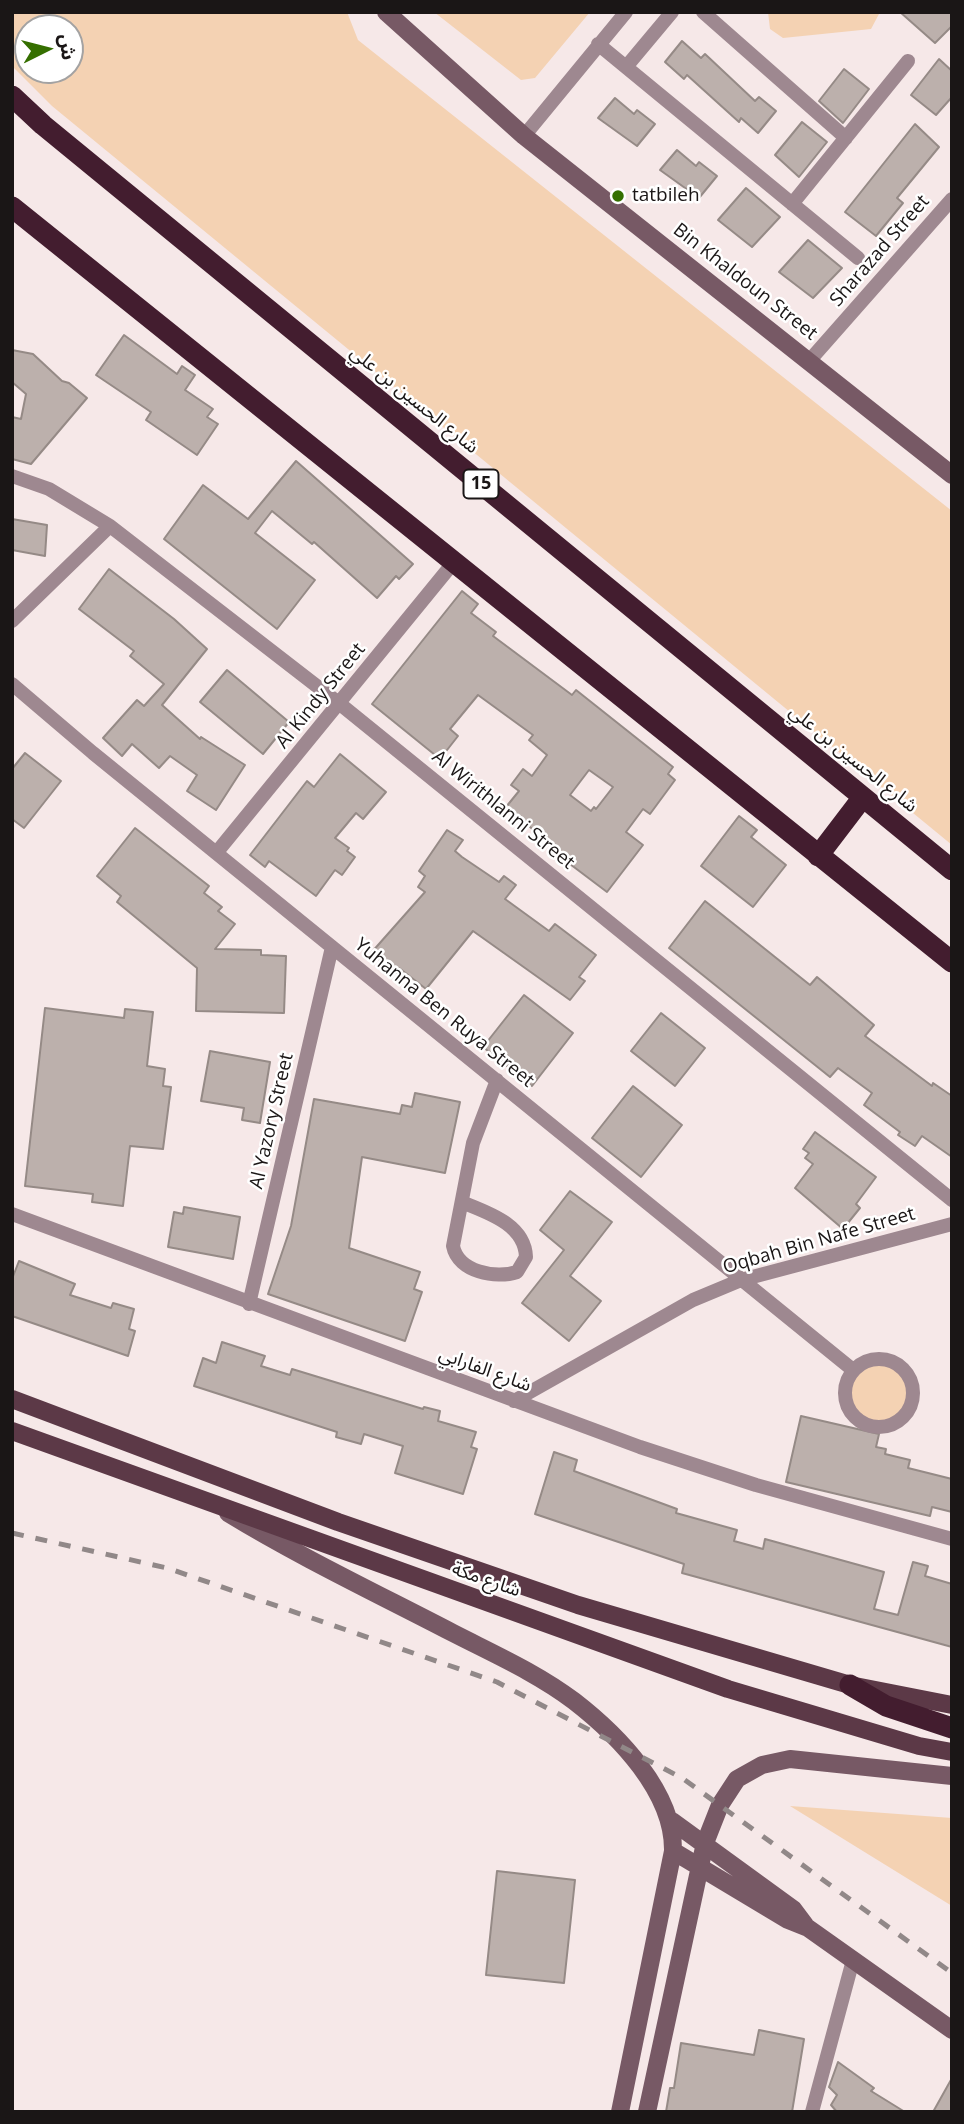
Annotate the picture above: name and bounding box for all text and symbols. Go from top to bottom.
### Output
north arrow [14,14,84,84]
text: ش [54,33,82,61]
place label: tatbileh [632,185,700,207]
marker: tatbileh [610,188,626,204]
street label: Sharazad Street [825,191,935,311]
street label: Bin Khaldoun Street [668,219,822,345]
street label: شارع الحسين بن علي [345,341,483,459]
road number: 15 [463,470,498,498]
street label: Al Kindy Street [272,639,370,753]
street label: شارع الحسين بن علي [784,700,922,818]
street label: Al Wirithlanni Street [427,746,579,874]
street label: Yuhanna Ben Ruya Street [350,934,538,1092]
street label: Al Yazory Street [245,1051,299,1191]
street label: Oqbah Bin Nafe Street [720,1203,918,1279]
street label: شارع الفارابي [436,1343,534,1397]
street label: شارع مكة [449,1558,523,1602]

